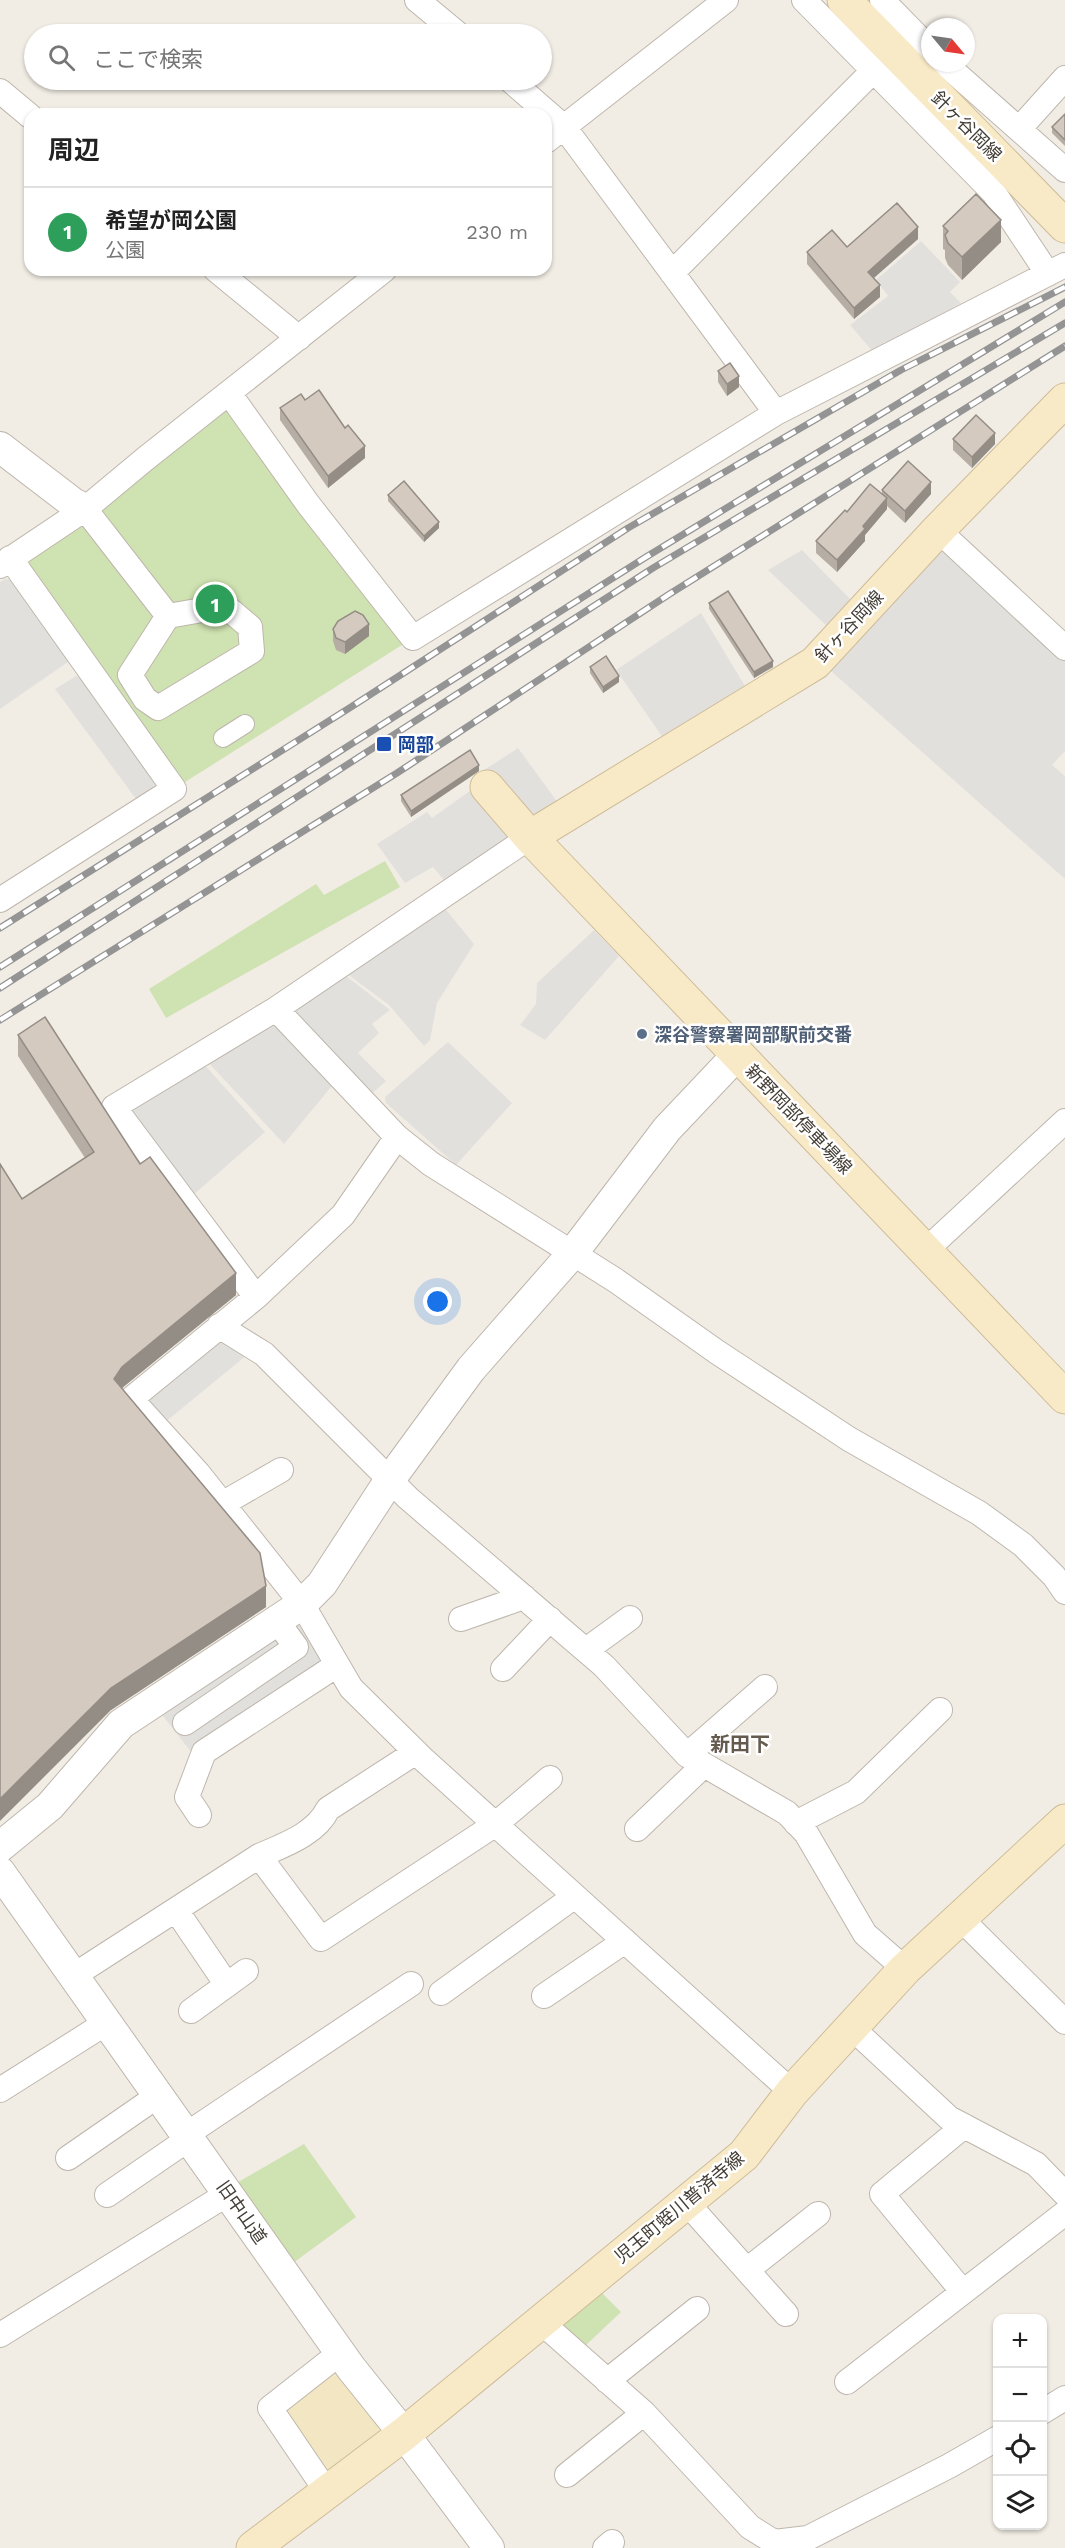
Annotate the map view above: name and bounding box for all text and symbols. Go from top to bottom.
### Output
north arrow [921,18,975,72]
search box [24,24,552,90]
icon: search [45,41,78,74]
text: ここで検索 [93,47,203,72]
street label: 針ヶ谷岡線 [928,87,1006,165]
text: 周辺 [48,135,100,165]
text: 希望が岡公園 [105,208,237,233]
text: 1 [63,220,72,244]
text: 230 m [466,220,528,244]
text: 公園 [105,238,145,262]
pin: 1 [196,582,234,626]
street label: 針ヶ谷岡線 [811,586,887,666]
place label: 岡部 [398,734,434,755]
marker: 岡部 [375,735,393,753]
place label: 深谷警察署岡部駅前交番 [654,1024,852,1045]
marker: 深谷警察署岡部駅前交番 [635,1027,649,1041]
street label: 新野岡部停車場線 [741,1060,857,1178]
your location [423,1287,452,1316]
district label: 新田下 [710,1732,770,1756]
street label: 児玉町蛭川普済寺線 [610,2147,748,2267]
street label: 旧中山道 [213,2176,271,2248]
map controls [993,2314,1047,2530]
button: + [993,2314,1047,2368]
button: − [993,2368,1047,2422]
button: locate [993,2422,1047,2476]
button: layers [993,2476,1047,2530]

